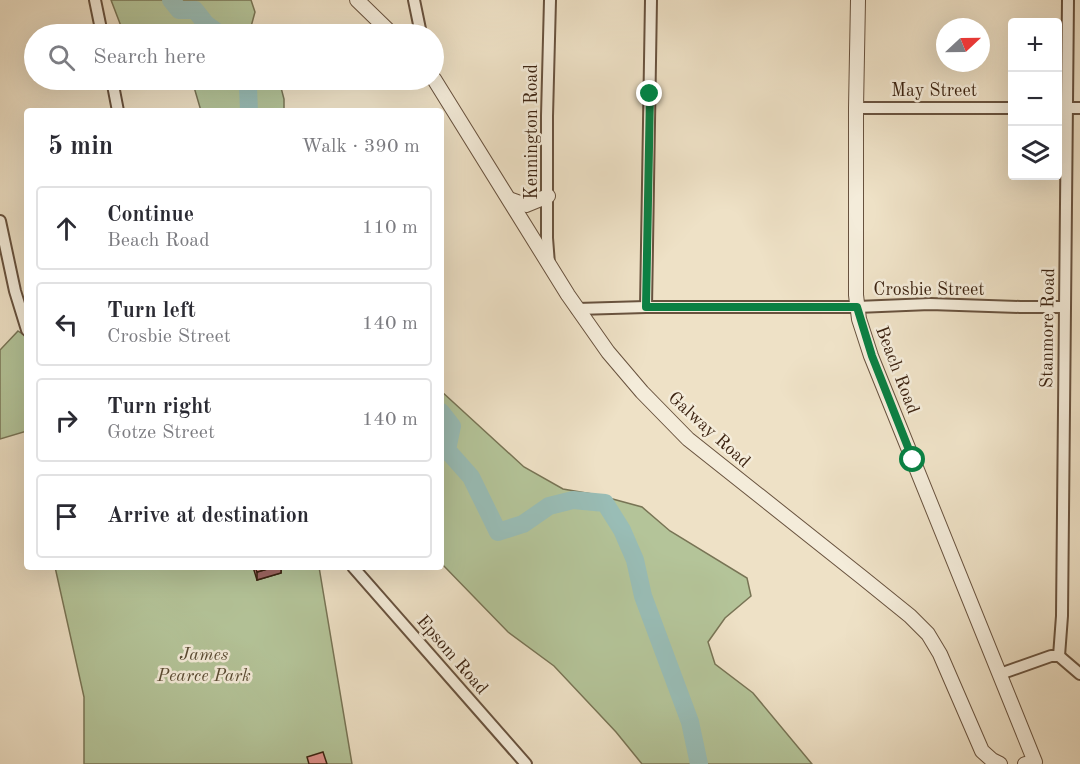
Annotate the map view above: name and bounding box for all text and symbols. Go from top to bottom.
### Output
north arrow [936,18,990,72]
map controls [1008,18,1062,180]
button: + [1008,18,1062,72]
search box [24,24,444,90]
icon: search [45,41,78,74]
text: Search here [93,46,206,68]
street label: Kennington Road [523,64,541,200]
button: − [1008,72,1062,126]
route end [636,80,662,106]
street label: May Street [891,82,977,100]
button: layers [1008,126,1062,180]
text: 5 min [48,134,113,160]
text: Walk · 390 m [301,137,420,157]
text: Continue [107,204,194,226]
icon: ahead [50,212,83,245]
text: 110 m [362,218,418,238]
text: Beach Road [107,231,210,251]
street label: Stanmore Road [1038,268,1058,388]
street label: Crosbie Street [873,281,985,299]
text: Turn left [107,300,196,322]
icon: left [50,308,83,341]
text: 140 m [362,314,418,334]
street label: Beach Road [872,324,922,416]
text: Crosbie Street [107,327,231,347]
street label: Galway Road [665,389,753,471]
text: Turn right [107,396,211,418]
icon: right [50,404,83,437]
text: 140 m [362,410,418,430]
text: Gotze Street [107,423,215,443]
route start [899,446,925,472]
icon: arrive [50,500,83,533]
text: Arrive at destination [107,505,309,527]
street label: Epsom Road [413,612,491,698]
park label: James Pearce Park [156,646,251,685]

